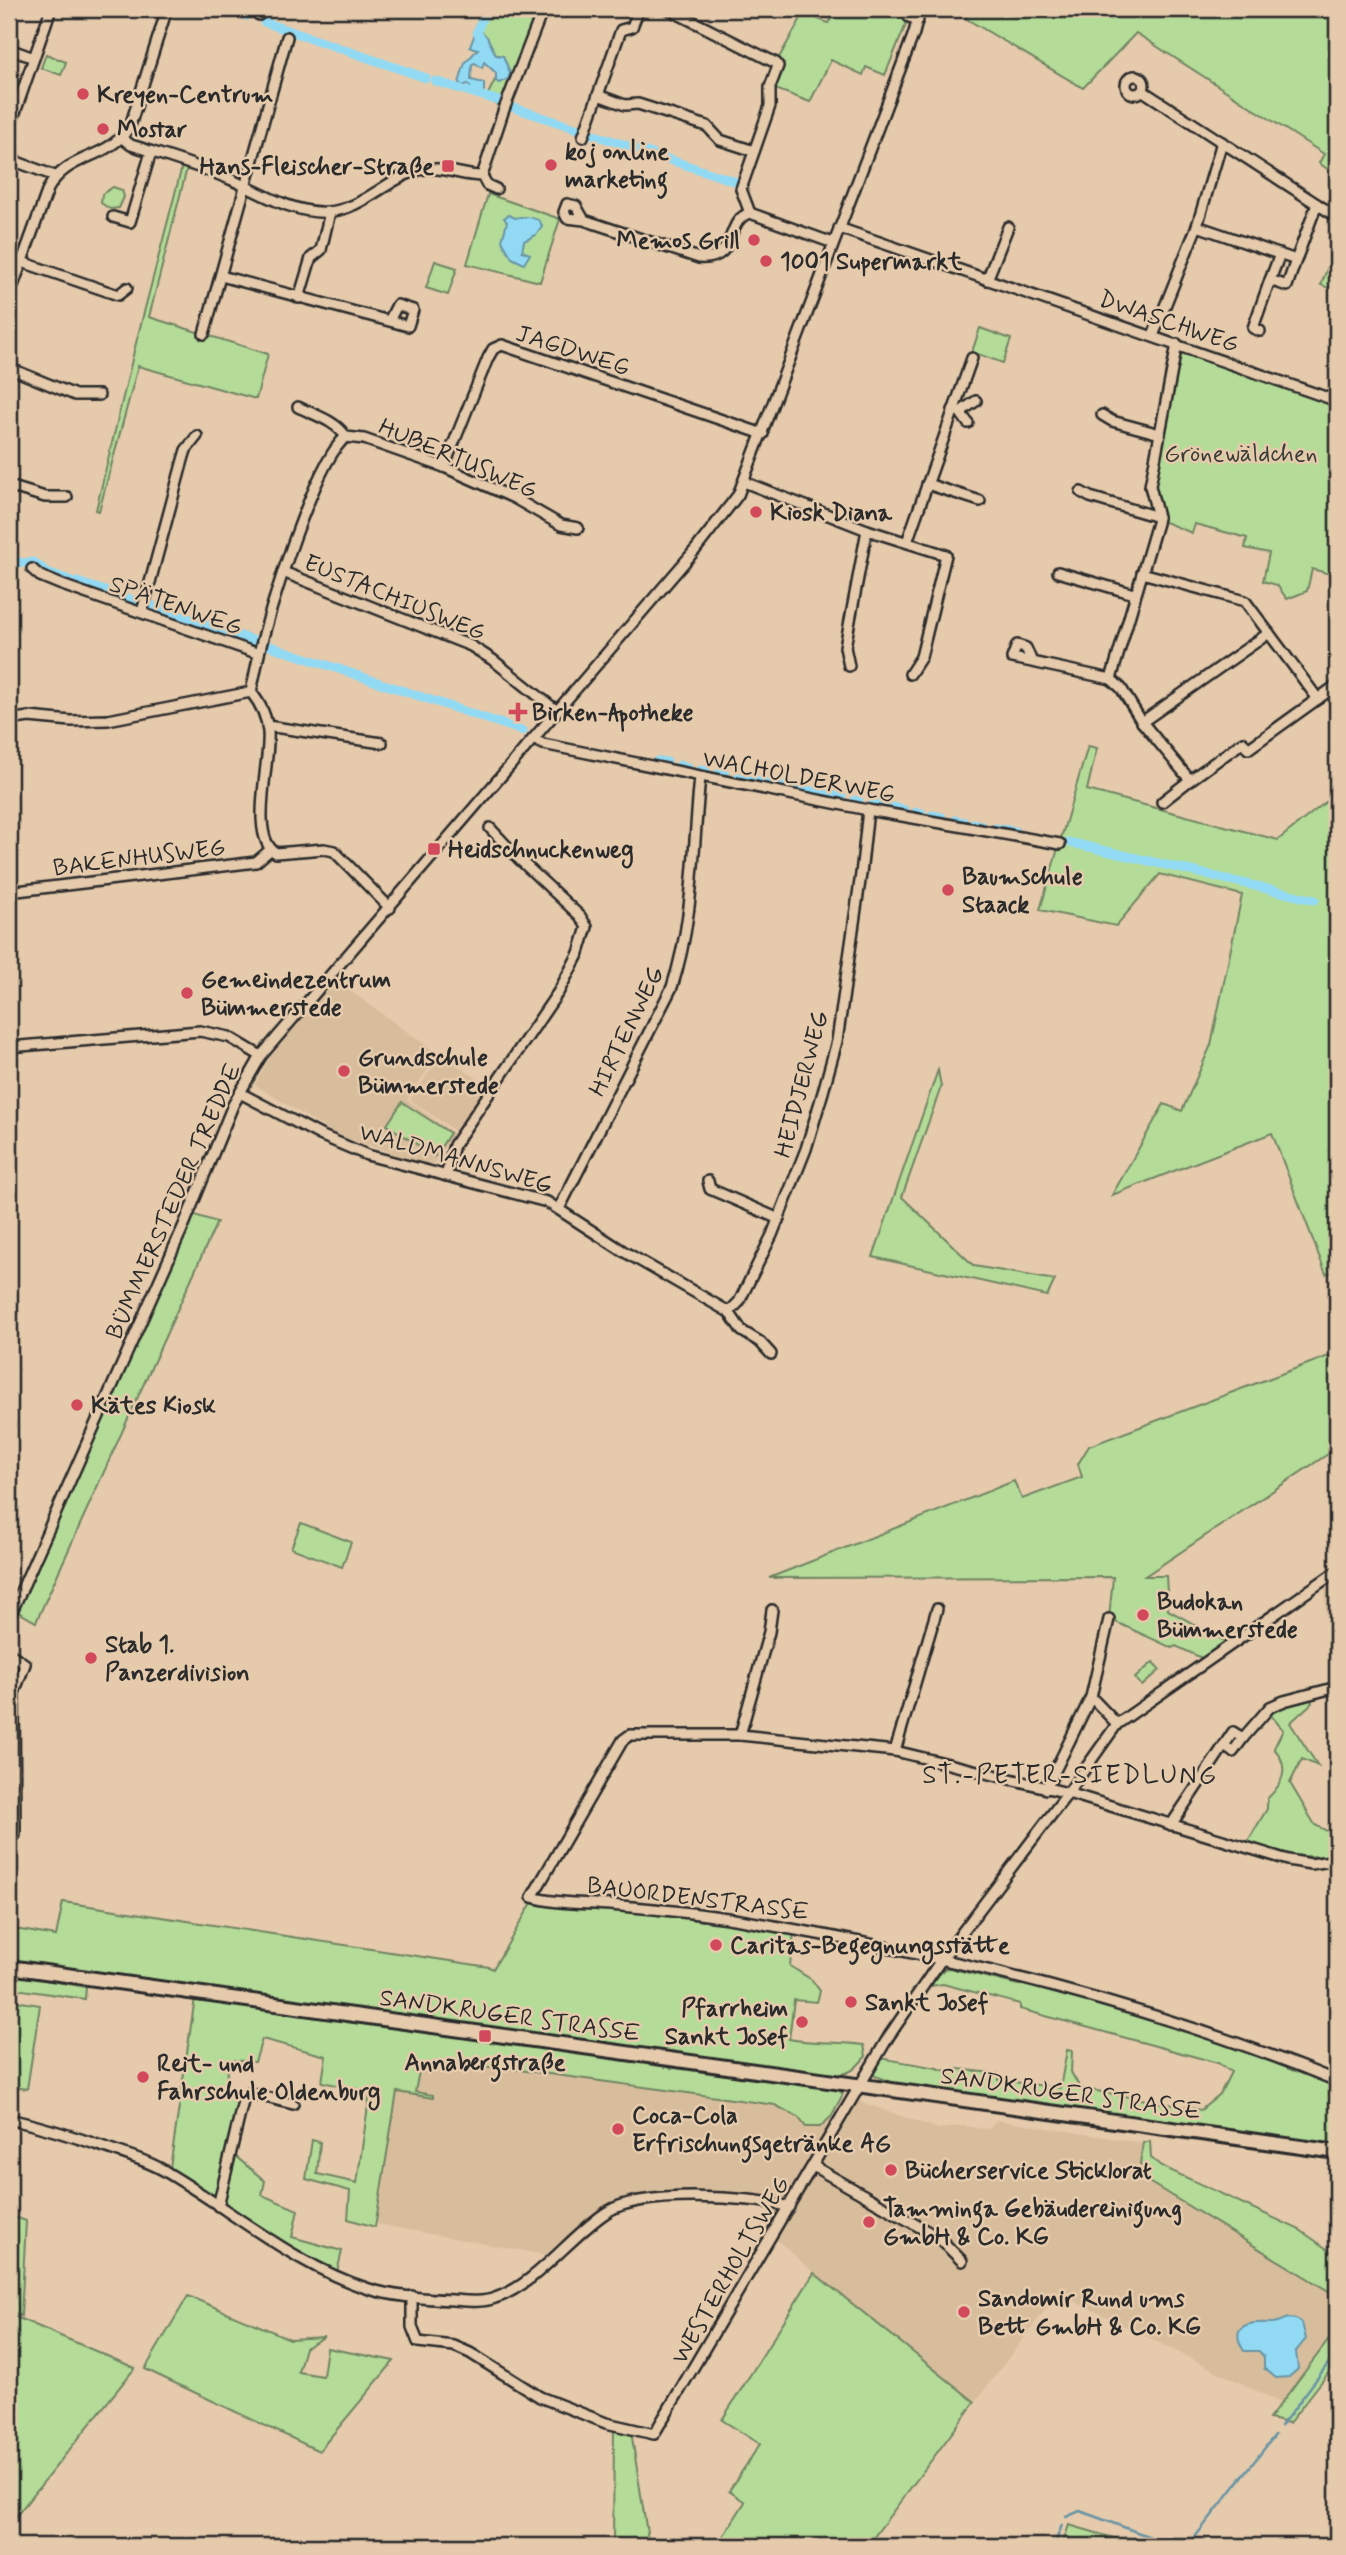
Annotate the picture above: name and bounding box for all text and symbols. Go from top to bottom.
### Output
place label: Kreyen-Centrum [97,80,274,111]
marker: Kreyen-Centrum [75,86,91,102]
place label: Mostar [117,115,187,146]
marker: Mostar [95,121,111,137]
place label: koj online marketing [565,137,669,199]
place label: Hans-Fleischer-Straße [200,152,434,183]
marker: koj online marketing [543,157,559,173]
marker: Hans-Fleischer-Straße [440,158,456,174]
place label: Memos Grill [617,226,740,257]
marker: Memos Grill [746,232,762,248]
place label: 1001 Supermarkt [780,247,963,278]
marker: 1001 Supermarkt [758,253,774,269]
street label: DWASCHWEG [1094,284,1243,361]
street label: JAGDWEG [512,318,633,384]
street label: HUBERTUSWEG [373,412,541,507]
park label: Grönewäldchen [1164,439,1318,470]
place label: Kiosk Diana [770,498,893,529]
marker: Kiosk Diana [748,504,764,520]
street label: EUSTACHIUSWEG [299,548,490,649]
street label: SPÄTENWEG [105,569,246,644]
place label: Birken-Apotheke [532,698,694,732]
marker: Birken-Apotheke [510,704,526,720]
street label: WACHOLDERWEG [700,744,898,811]
street label: BAKENHUSWEG [51,833,227,884]
place label: Heidschnuckenweg [448,835,634,869]
marker: Heidschnuckenweg [426,841,442,857]
place label: Baumschule Staack [962,862,1083,921]
marker: Baumschule Staack [940,882,956,898]
street label: HIRTENWEG [582,961,672,1102]
place label: Gemeindezentrum Bümmerstede [201,965,391,1024]
marker: Gemeindezentrum Bümmerstede [179,985,195,1001]
street label: HEIDJERWEG [768,1008,837,1161]
place label: Grundschule Bümmerstede [358,1043,499,1102]
street label: BÜMMERSTEDER TREDDE [99,1059,249,1344]
marker: Grundschule Bümmerstede [336,1063,352,1079]
street label: WALDMANNSWEG [355,1117,556,1202]
place label: Kätes Kiosk [91,1391,216,1422]
marker: Kätes Kiosk [69,1397,85,1413]
place label: Budokan Bümmerstede [1157,1587,1298,1646]
marker: Budokan Bümmerstede [1135,1607,1151,1623]
place label: Stab 1. Panzerdivision [105,1630,250,1689]
marker: Stab 1. Panzerdivision [83,1650,99,1666]
district label: ST.-PETER-SIEDLUNG [922,1759,1218,1793]
street label: BAUORDENSTRASSE [585,1871,810,1928]
place label: Caritas-Begegnungsstätte [730,1931,1010,1965]
marker: Caritas-Begegnungsstätte [708,1937,724,1953]
street label: SANDKRUGER STRASSE [378,1983,642,2050]
place label: Sankt Josef [865,1988,989,2019]
place label: Pfarrheim Sankt Josef [665,1994,789,2053]
marker: Sankt Josef [843,1994,859,2010]
marker: Pfarrheim Sankt Josef [794,2014,810,2030]
marker: Annabergstraße [477,2028,493,2044]
place label: Annabergstraße [405,2048,566,2082]
place label: Reit- und Fahrschule Oldenburg [157,2049,380,2111]
street label: SANDKRUGER STRASSE [939,2061,1203,2128]
marker: Reit- und Fahrschule Oldenburg [135,2069,151,2085]
place label: Coca-Cola Erfrischungsgetränke AG [632,2101,891,2163]
marker: Coca-Cola Erfrischungsgetränke AG [610,2121,626,2137]
place label: Bücherservice Sticklorat [905,2156,1152,2187]
marker: Bücherservice Sticklorat [883,2162,899,2178]
street label: WESTERHOLTSWEG [665,2171,798,2370]
place label: Tamminga Gebäudereinigung GmbH & Co. KG [883,2194,1182,2253]
marker: Tamminga Gebäudereinigung GmbH & Co. KG [861,2214,877,2230]
place label: Sandomir Rund ums Bett GmbH & Co. KG [978,2284,1201,2343]
marker: Sandomir Rund ums Bett GmbH & Co. KG [956,2304,972,2320]

